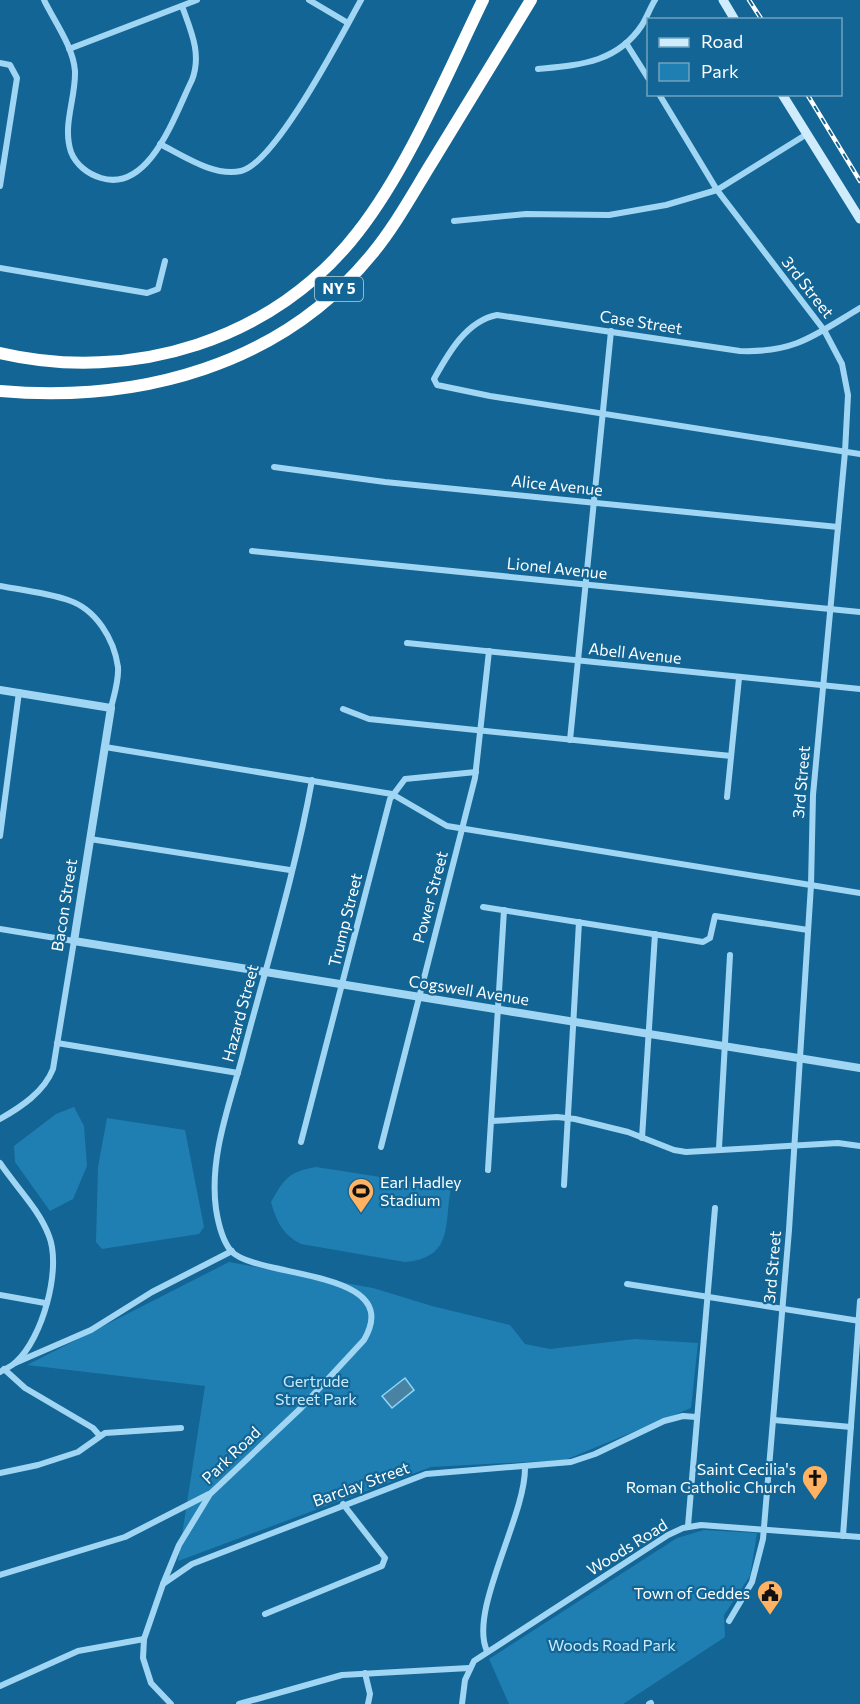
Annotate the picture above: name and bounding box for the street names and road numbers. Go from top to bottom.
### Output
street label: 3rd Street [779,252,839,322]
road number: NY 5 [315,277,363,301]
street label: Case Street [598,306,684,337]
street label: Alice Avenue [510,470,604,499]
street label: Lionel Avenue [506,553,608,582]
street label: Abell Avenue [588,638,683,667]
street label: 3rd Street [788,744,813,819]
street label: Power Street [408,848,451,945]
street label: Bacon Street [47,857,80,953]
street label: Trump Street [324,871,365,969]
street label: Hazard Street [217,962,262,1064]
street label: Cogswell Avenue [407,971,531,1008]
street label: 3rd Street [759,1229,784,1304]
street label: Park Road [197,1422,264,1487]
street label: Barclay Street [310,1457,412,1510]
street label: Woods Road [583,1514,670,1579]

